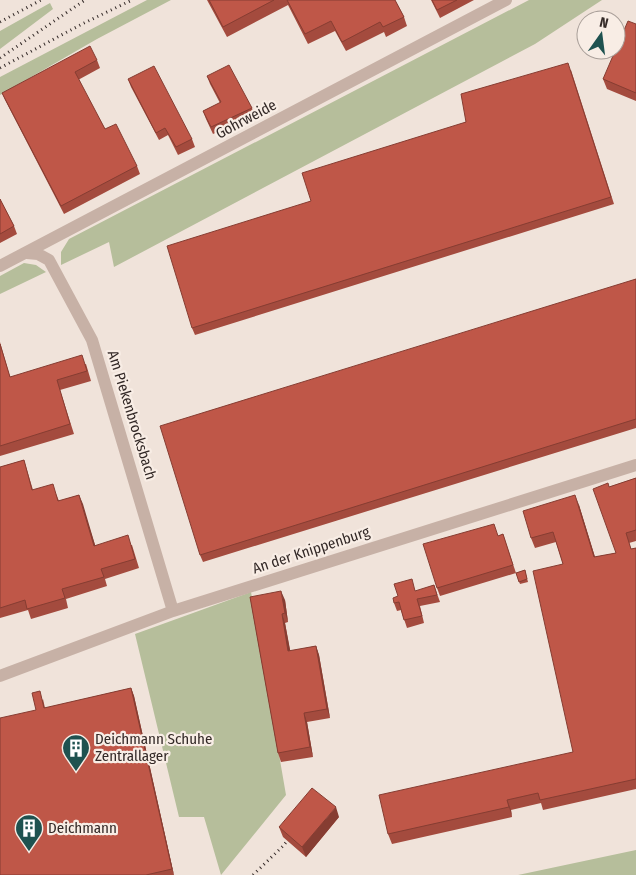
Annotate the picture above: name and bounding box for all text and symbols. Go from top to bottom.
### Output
north arrow [576,10,626,60]
text: N [598,14,610,32]
street label: Gohrweide [213,96,279,142]
street label: Am Piekenbrocksbach [104,348,160,482]
street label: An der Knippenburg [250,523,372,577]
place label: Deichmann Schuhe Zentrallager [95,730,212,765]
building icon: Deichmann Schuhe Zentrallager [61,733,91,772]
building icon: Deichmann [14,813,44,852]
place label: Deichmann [48,819,117,837]

